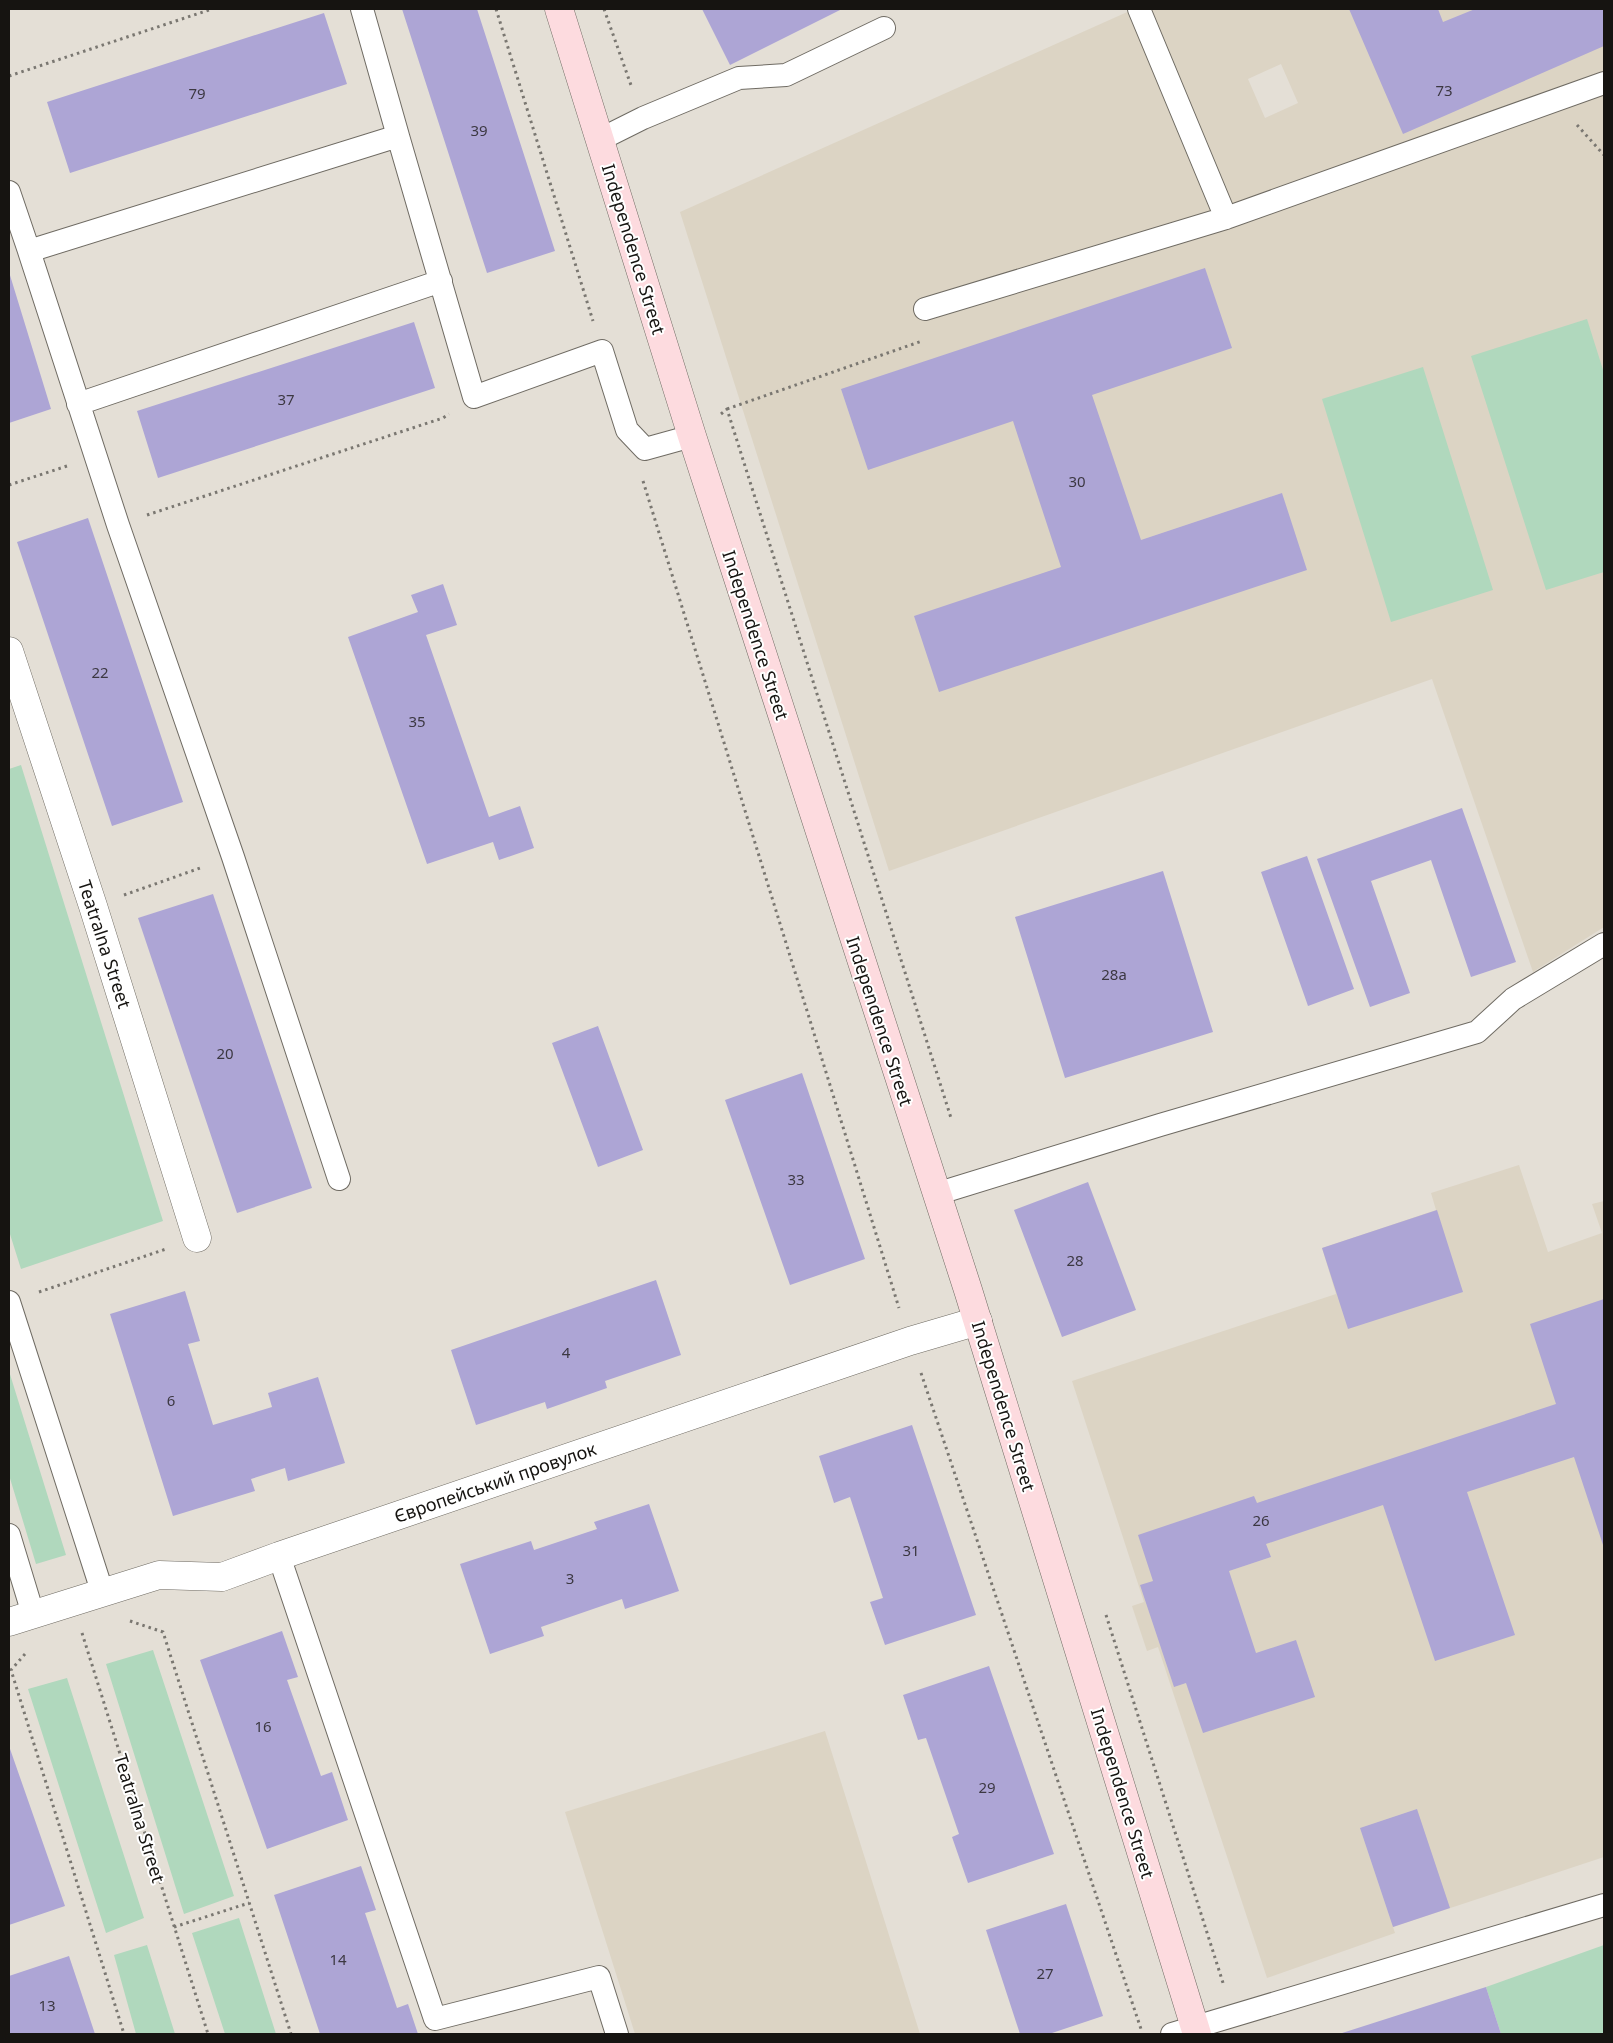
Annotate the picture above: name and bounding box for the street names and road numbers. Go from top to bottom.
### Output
street label: Independence Street [597,161,671,338]
street label: Independence Street [717,547,795,723]
street label: Teatralna Street [73,877,137,1012]
street label: Independence Street [841,933,919,1109]
street label: Independence Street [967,1318,1041,1495]
street label: Європейський провулок [391,1436,600,1528]
street label: Independence Street [1086,1705,1160,1882]
street label: Teatralna Street [109,1751,171,1886]

